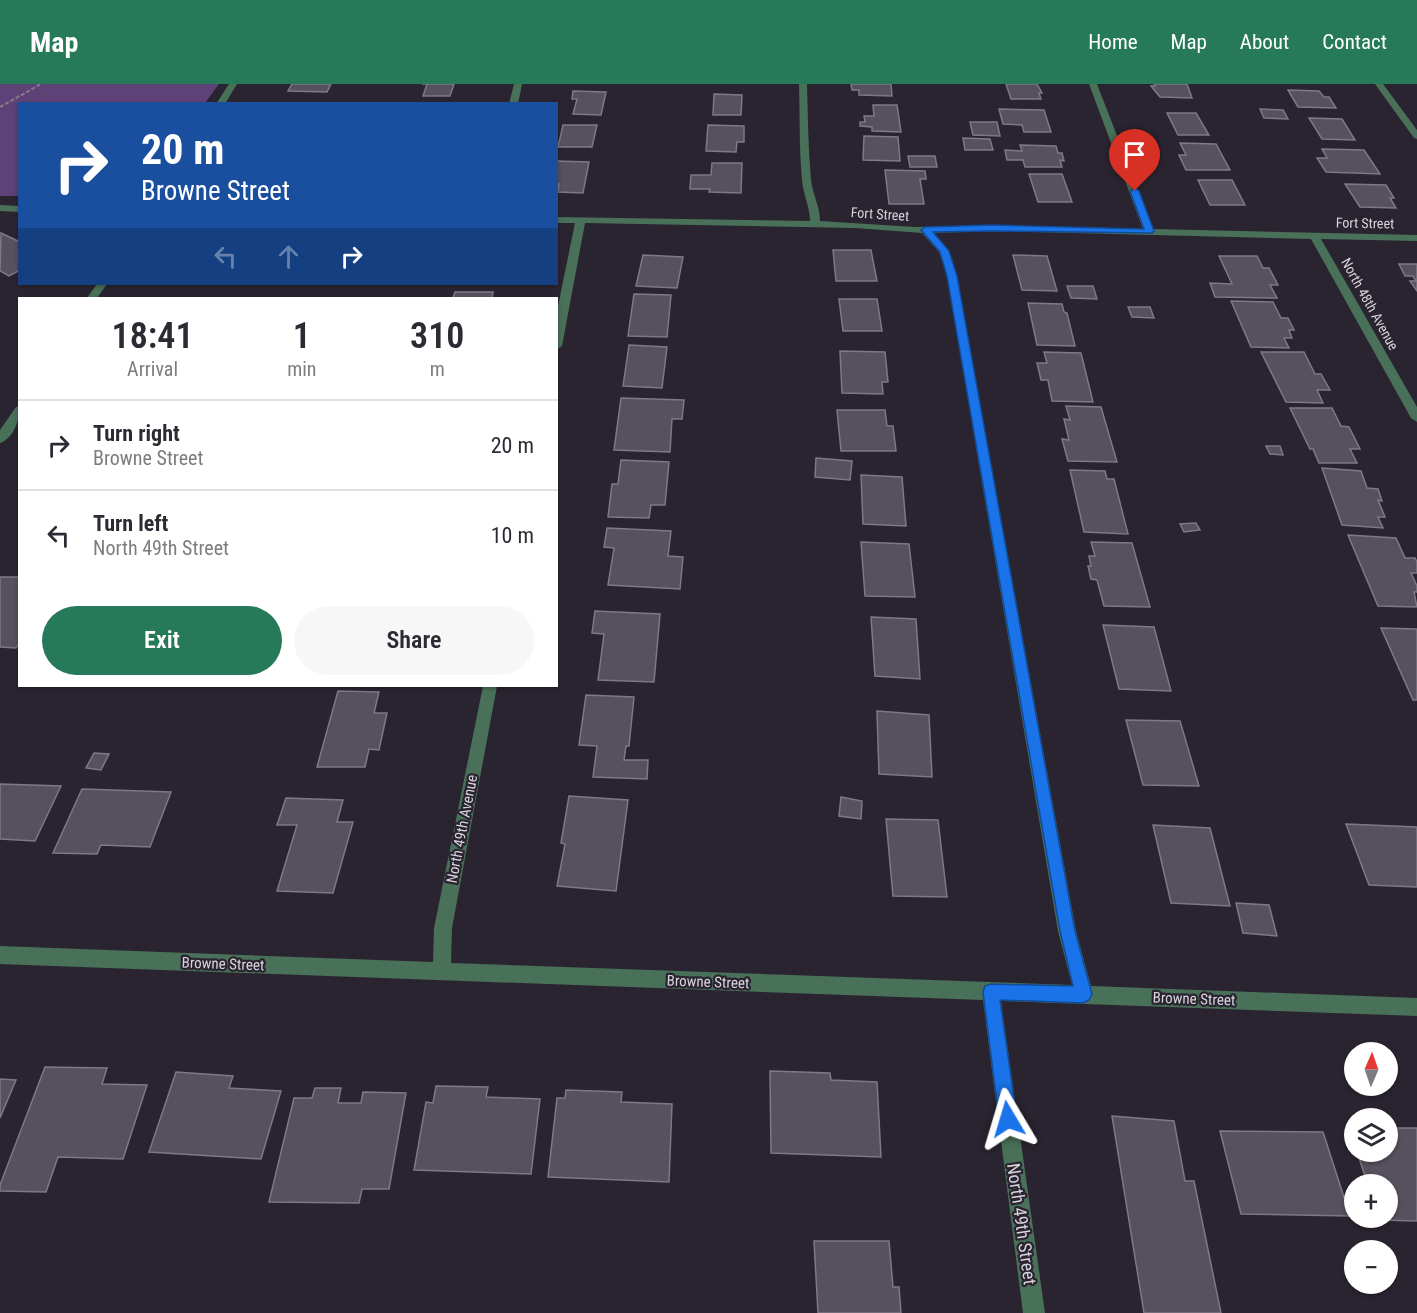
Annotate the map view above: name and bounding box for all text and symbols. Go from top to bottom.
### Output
text: Map [30,26,78,59]
text: Home [1088,30,1138,54]
text: Map [1171,30,1207,54]
text: About [1240,30,1289,54]
text: Contact [1322,30,1387,54]
text: 20 m [141,125,224,174]
icon: right [42,126,120,204]
pin [1109,129,1160,191]
icon: arrive [1118,138,1151,171]
text: Browne Street [141,175,290,207]
street label: Fort Street [850,204,910,224]
street label: Fort Street [1336,214,1394,232]
icon: left [209,240,242,273]
icon: ahead [272,240,305,273]
icon: right [335,240,368,273]
street label: North 48th Avenue [1338,255,1402,353]
text: 18:41 [112,315,194,357]
text: 1 [293,315,311,357]
text: 310 [410,315,464,357]
text: Arrival [127,357,178,381]
text: min [287,357,316,381]
text: m [430,357,445,381]
text: Turn right [93,421,180,446]
icon: right [42,429,75,462]
text: 20 m [491,433,534,458]
text: Browne Street [93,446,203,470]
text: Turn left [93,511,168,536]
icon: left [42,519,75,552]
text: 10 m [491,523,534,548]
text: North 49th Street [93,536,229,560]
button: Exit [42,606,282,675]
button: Share [294,606,534,675]
street label: North 49th Avenue [443,773,481,885]
street label: Browne Street [181,954,265,974]
street label: Browne Street [666,972,750,992]
street label: Browne Street [1152,989,1236,1009]
north arrow [1344,1042,1398,1096]
map controls [1344,1042,1398,1294]
position arrow [976,1087,1040,1151]
button: layers [1344,1108,1398,1162]
street label: North 49th Street [1003,1162,1041,1286]
button: + [1344,1174,1398,1228]
button: − [1344,1240,1398,1294]

